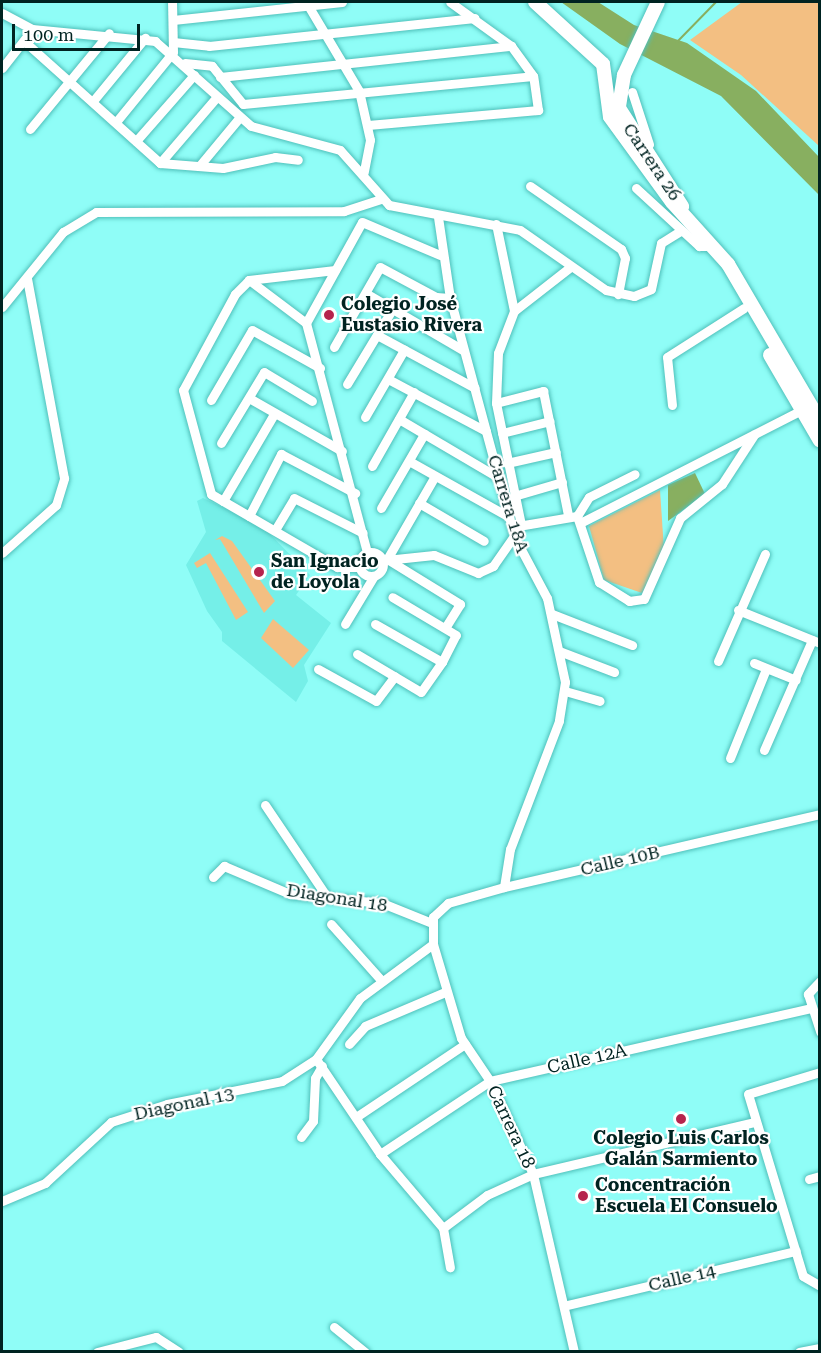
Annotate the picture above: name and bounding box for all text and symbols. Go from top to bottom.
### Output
scale bar [15,12,142,50]
text: 100 m [23,24,74,45]
street label: Carrera 26 [618,119,686,205]
place label: Colegio José Eustasio Rivera [341,294,482,336]
marker: Colegio José Eustasio Rivera [322,308,336,322]
street label: Carrera 18A [483,452,533,556]
place label: San Ignacio de Loyola [271,551,379,594]
marker: San Ignacio de Loyola [252,565,266,579]
street label: Calle 10B [578,841,662,881]
street label: Diagonal 18 [285,879,389,917]
street label: Calle 12A [545,1039,629,1079]
street label: Carrera 18 [482,1082,540,1172]
street label: Diagonal 13 [132,1083,236,1125]
marker: Colegio Luis Carlos Galán Sarmiento [674,1112,688,1126]
place label: Colegio Luis Carlos Galán Sarmiento [593,1128,769,1170]
place label: Concentración Escuela El Consuelo [595,1175,778,1218]
marker: Concentración Escuela El Consuelo [576,1189,590,1203]
street label: Calle 14 [646,1260,718,1296]

